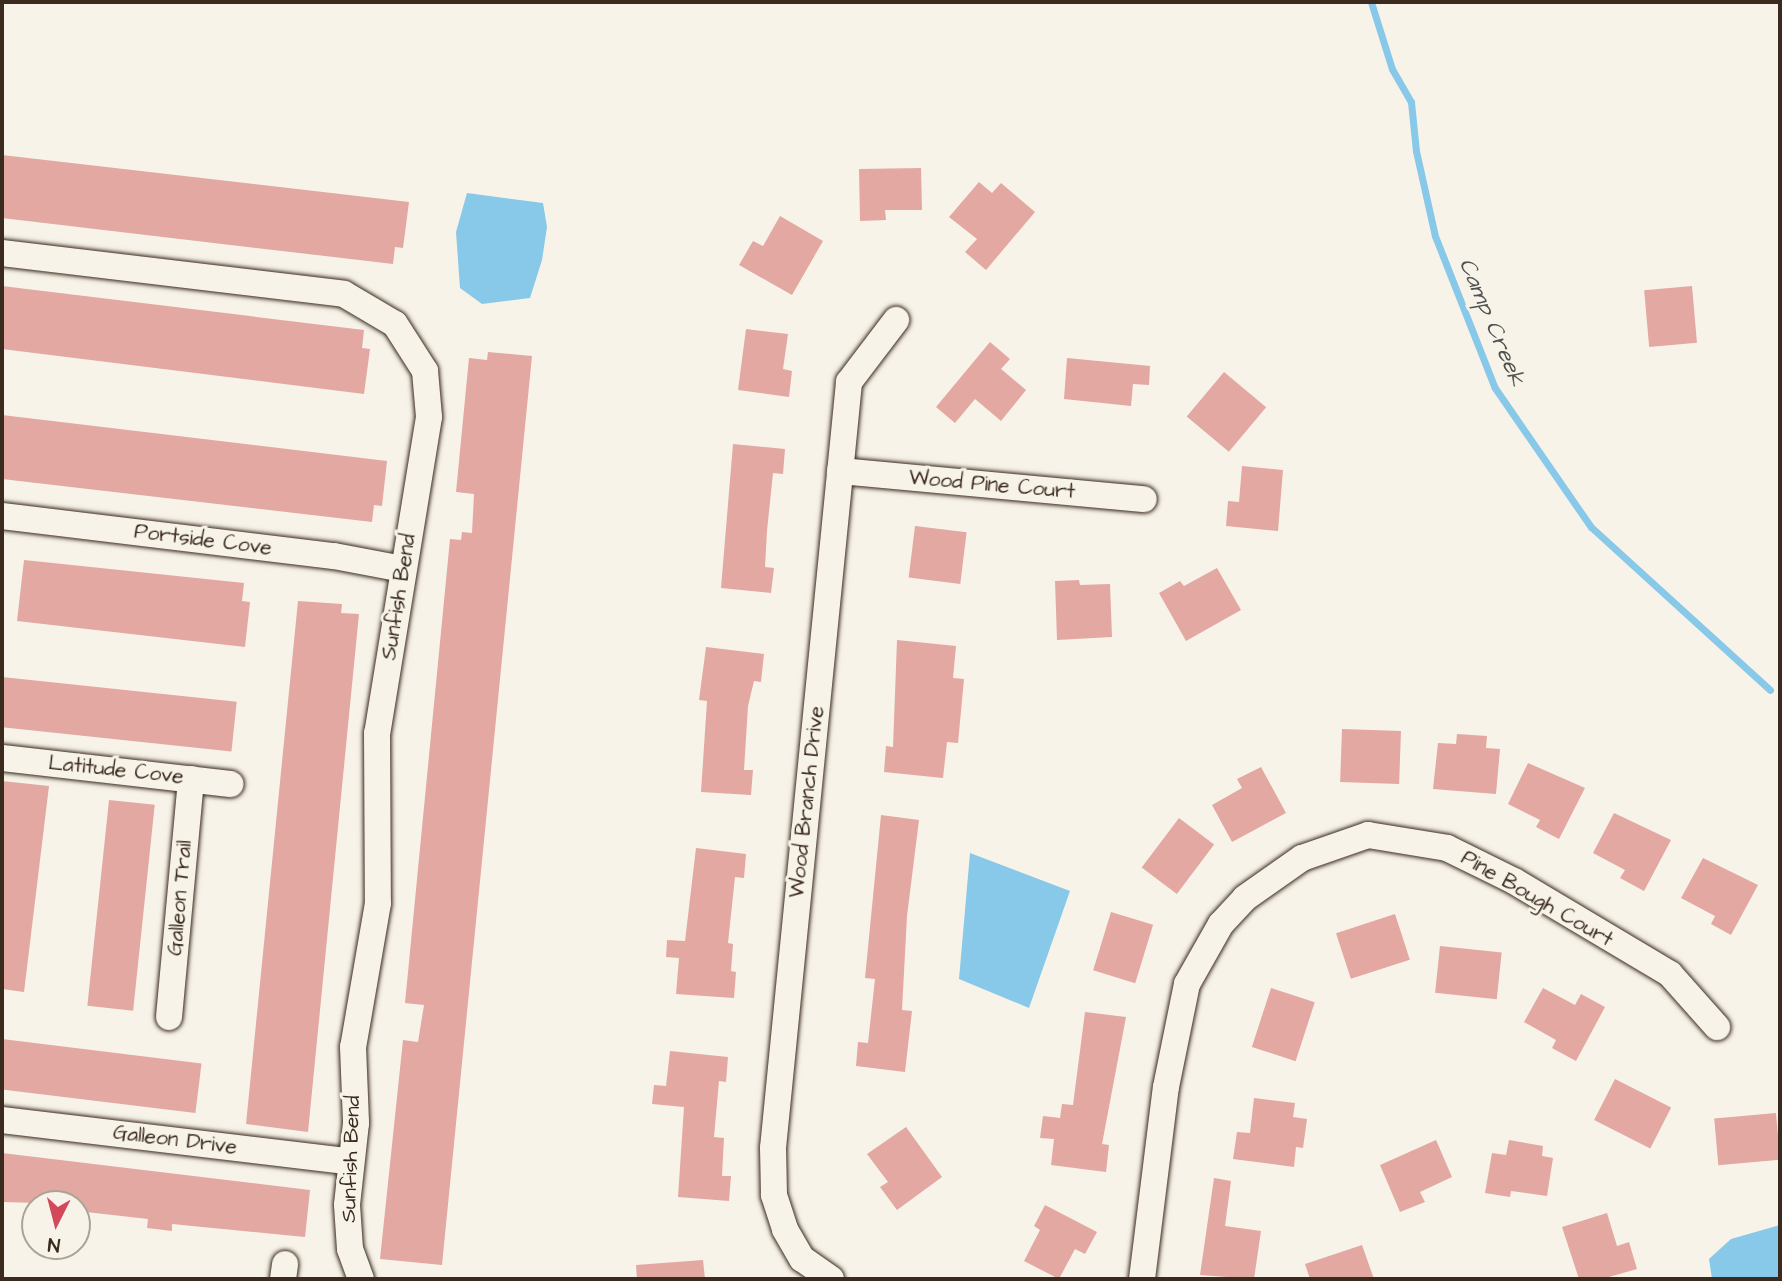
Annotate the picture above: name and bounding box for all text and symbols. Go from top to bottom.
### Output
water label: Camp Creek [1453,254,1531,390]
street label: Wood Pine Court [908,465,1076,505]
street label: Portside Cove [133,519,273,561]
street label: Sunfish Bend [377,532,421,662]
street label: Wood Branch Drive [784,705,830,899]
street label: Latitude Cove [47,750,185,790]
street label: Galleon Trail [162,839,198,957]
street label: Pine Bough Court [1457,845,1617,953]
street label: Sunfish Bend [336,1095,366,1223]
street label: Galleon Drive [112,1120,238,1160]
north arrow [21,1190,91,1260]
text: N [47,1230,61,1258]

